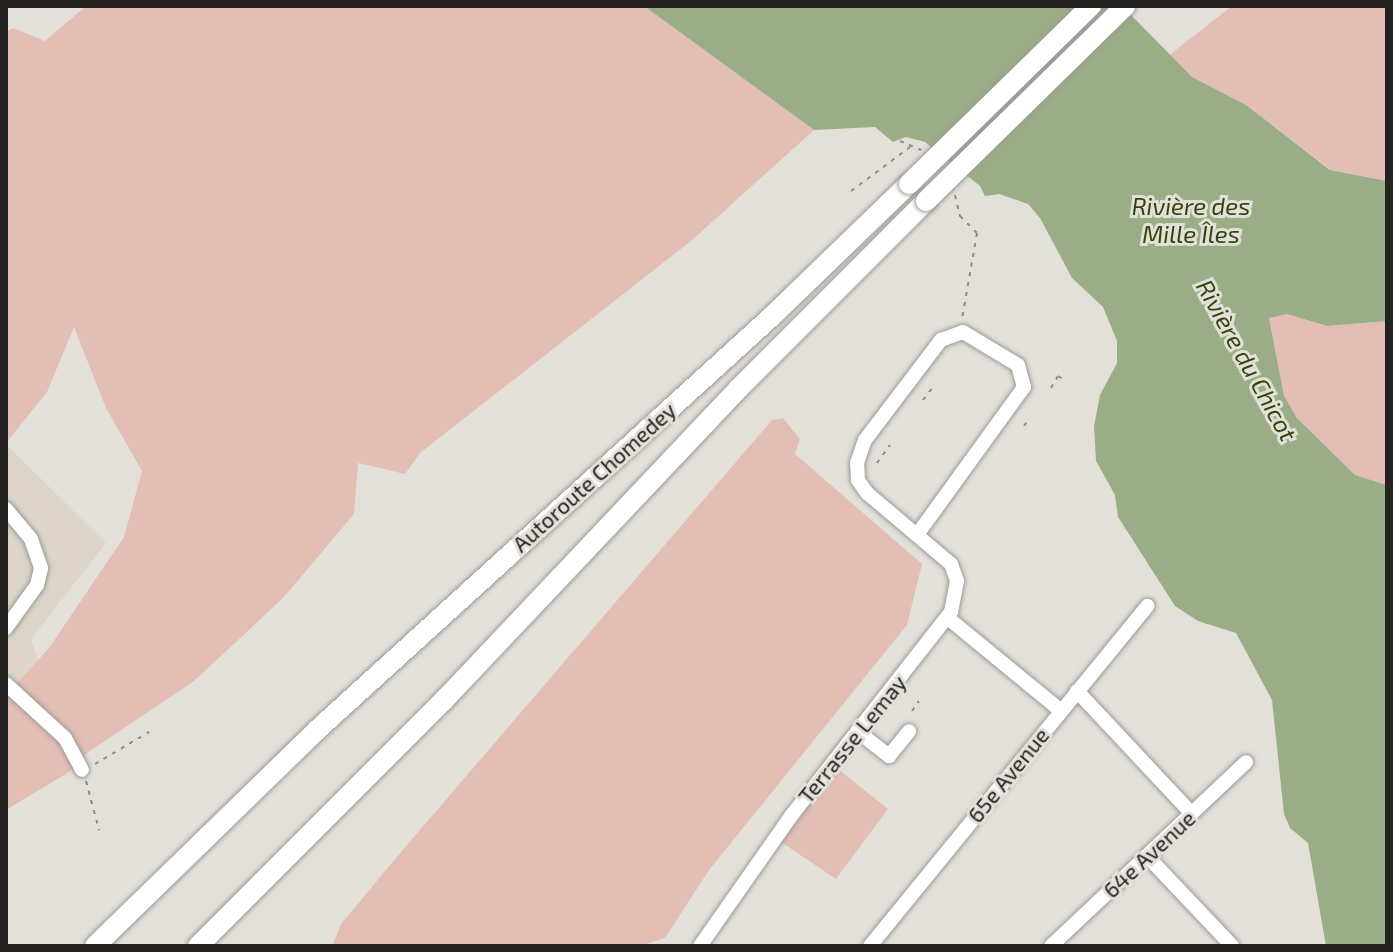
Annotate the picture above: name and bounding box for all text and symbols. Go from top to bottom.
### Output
water label: Rivière des Mille Îles [1132,192,1250,248]
water label: Rivière du Chicot [1191,274,1303,446]
street label: Autoroute Chomedey [507,397,681,557]
street label: Terrasse Lemay [792,670,912,808]
street label: 65e Avenue [962,722,1054,828]
street label: 64e Avenue [1097,805,1201,903]

